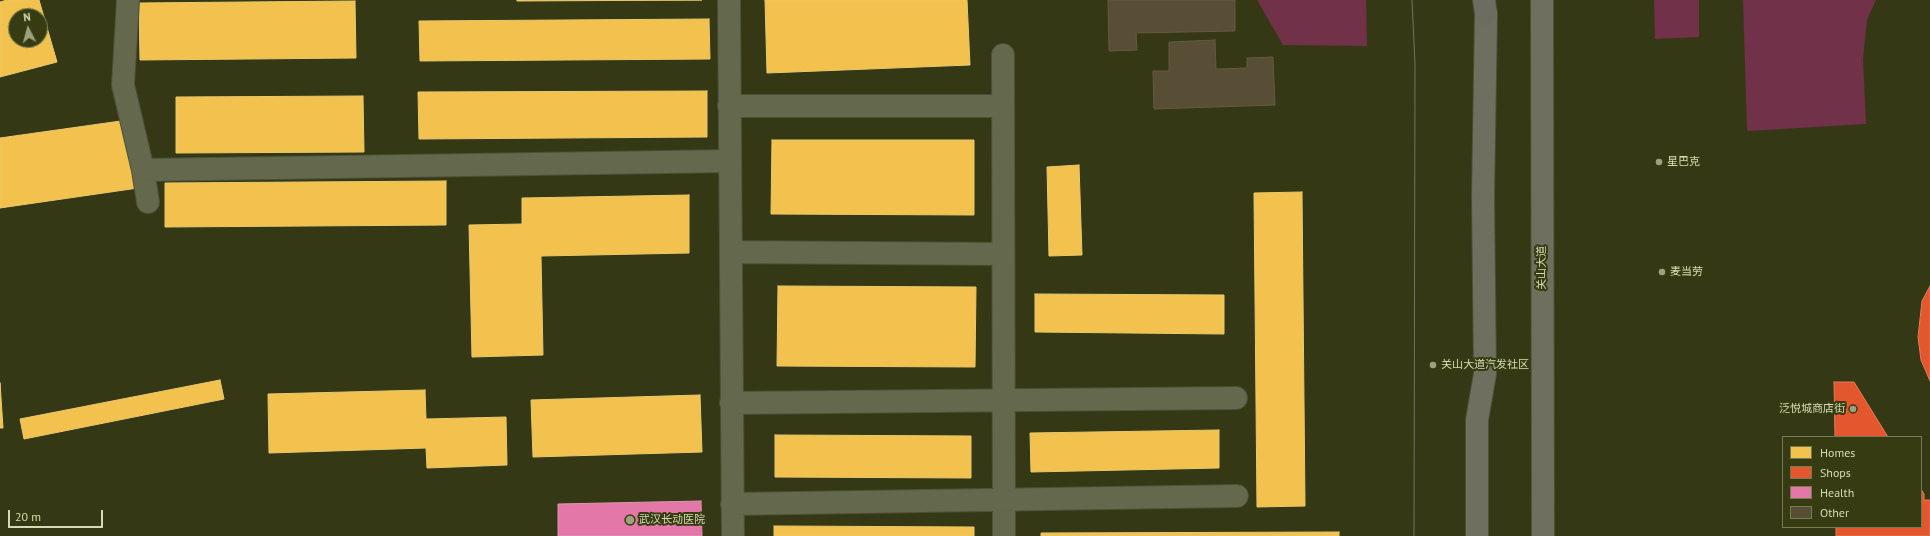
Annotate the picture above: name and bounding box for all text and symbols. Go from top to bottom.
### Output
north arrow [8,8,48,48]
text: N [23,10,31,24]
place label: 星巴克 [1667,155,1700,169]
marker: 星巴克 [1654,157,1664,167]
street label: 关山大道 [1535,246,1549,290]
place label: 麦当劳 [1670,265,1703,279]
marker: 麦当劳 [1657,267,1667,277]
place label: 关山大道汽发社区 [1441,358,1529,372]
marker: 关山大道汽发社区 [1428,360,1438,370]
place label: 泛悦城商店街 [1779,402,1845,416]
marker: 泛悦城商店街 [1848,404,1858,414]
legend [1782,436,1922,528]
text: Homes [1820,445,1855,460]
text: Shops [1820,465,1851,480]
text: Health [1820,485,1854,500]
scale bar [10,502,105,528]
text: Other [1820,505,1849,520]
text: 20 m [15,509,41,524]
place label: 武汉长动医院 [639,513,705,527]
marker: 武汉长动医院 [624,514,636,526]

